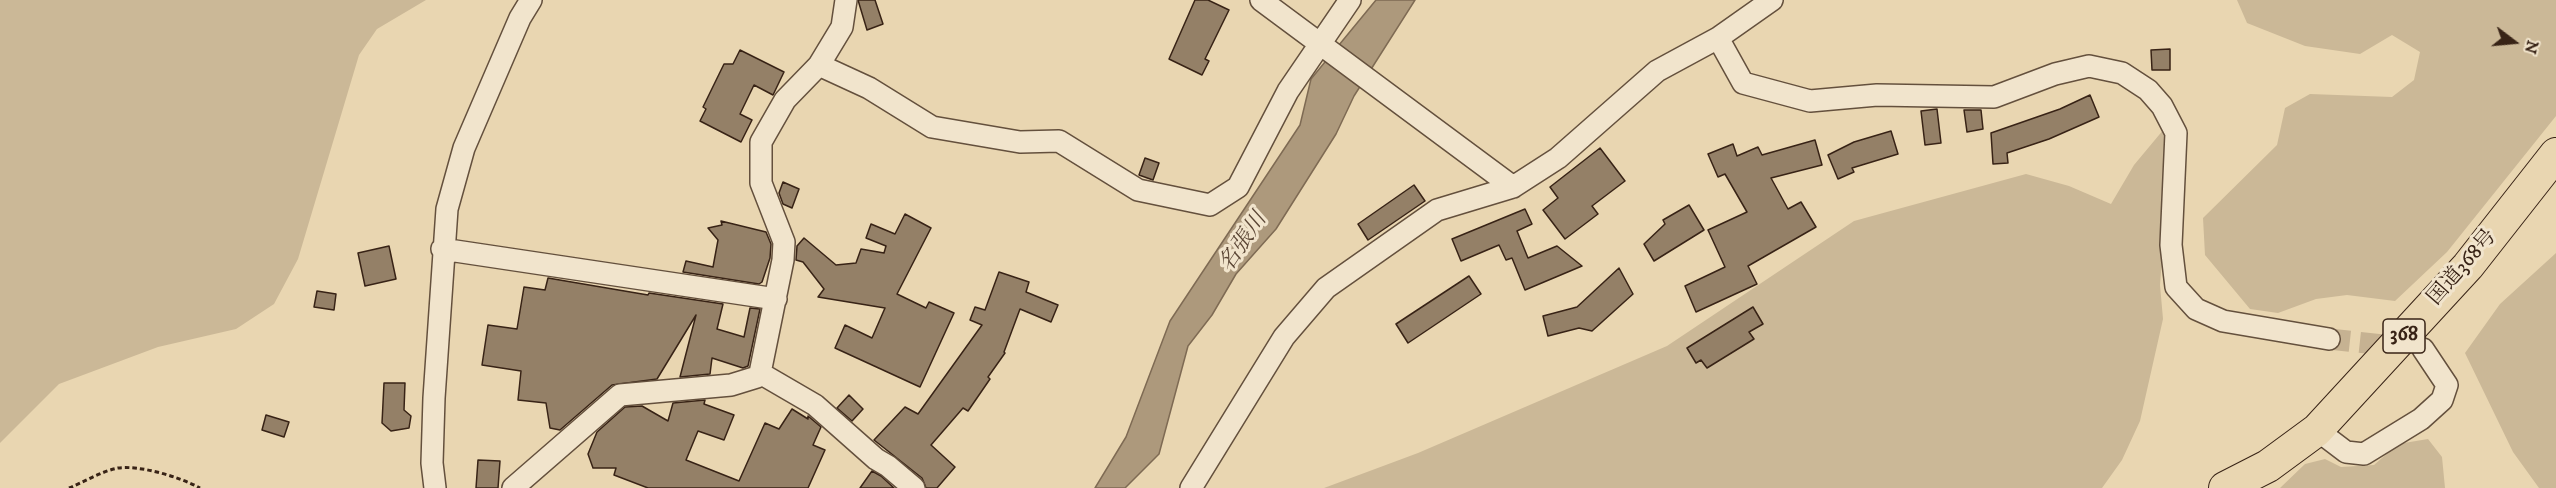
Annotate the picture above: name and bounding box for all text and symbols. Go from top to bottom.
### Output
north arrow [2484,12,2544,72]
text: N [2520,38,2543,56]
water label: 名張川 [1215,208,1273,278]
street label: 国道368号 [2423,225,2503,311]
road number: 368 [2383,319,2425,353]

